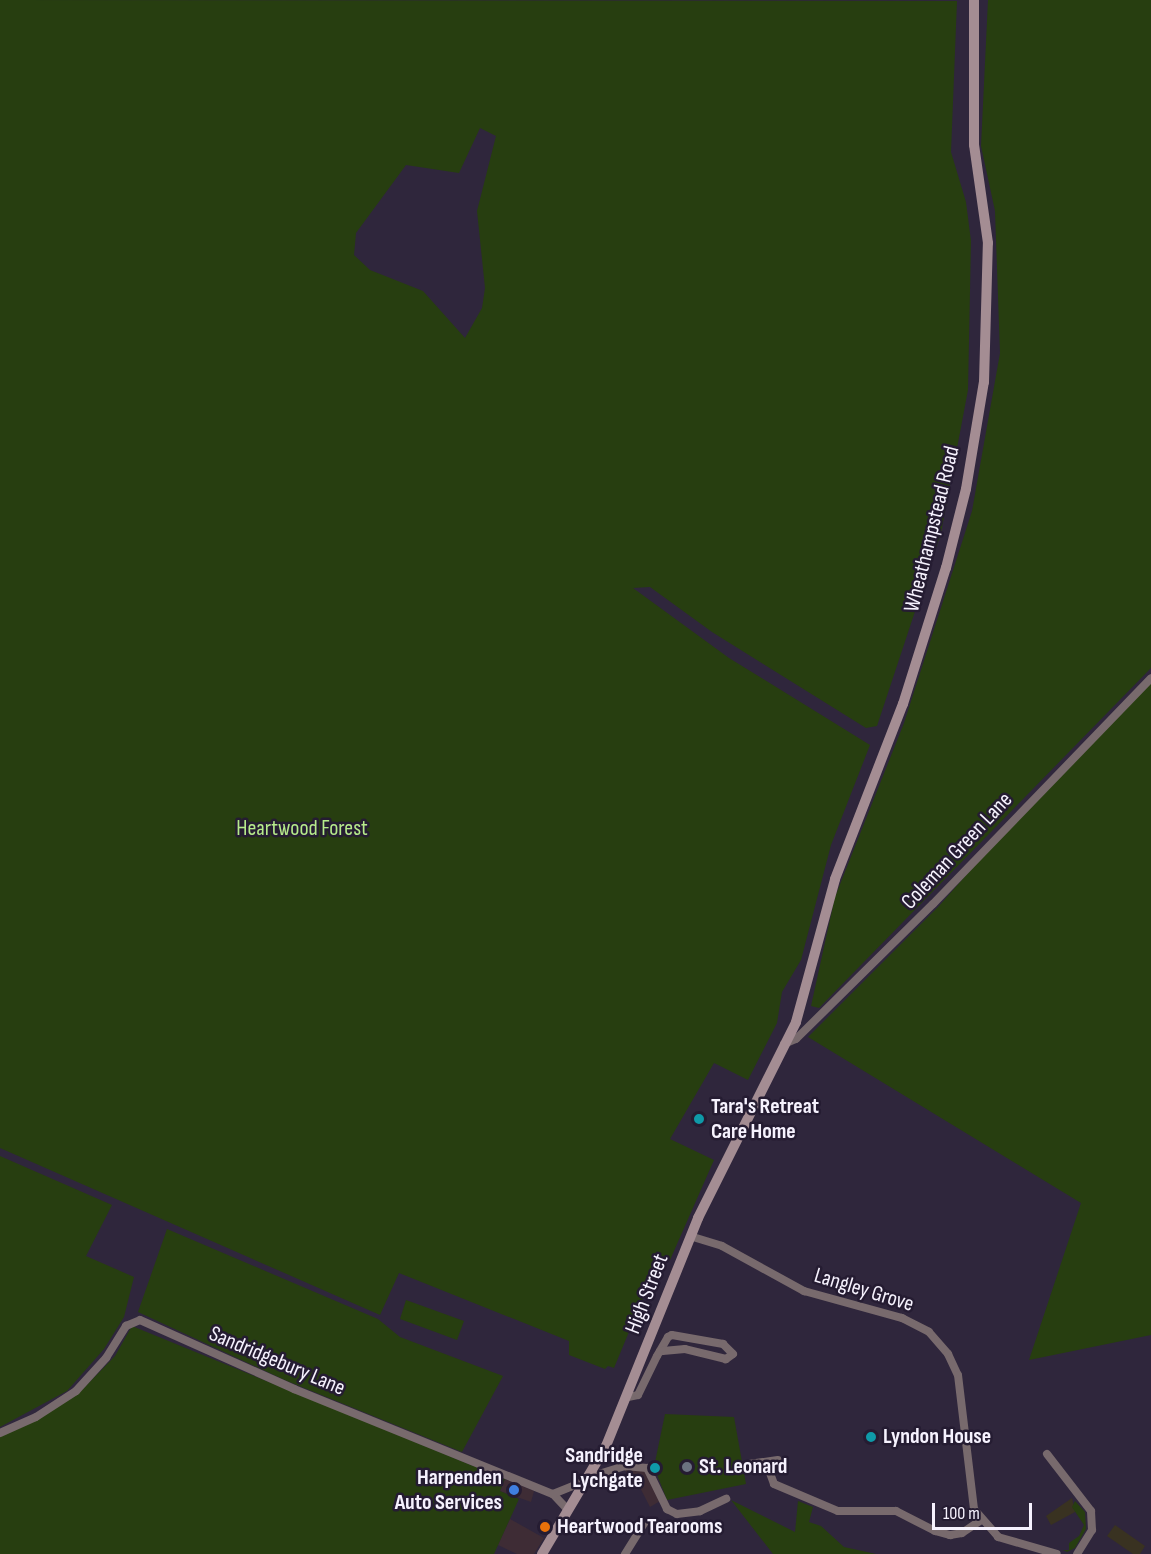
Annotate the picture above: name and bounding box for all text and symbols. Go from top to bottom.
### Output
street label: Wheathampstead Road [899,443,965,615]
street label: Coleman Green Lane [896,787,1018,915]
park label: Heartwood Forest [236,816,368,842]
place label: Tara's Retreat Care Home [711,1093,819,1144]
marker: Tara's Retreat Care Home [692,1112,706,1126]
street label: High Street [620,1250,674,1338]
street label: Langley Grove [811,1262,917,1318]
street label: Sandridgebury Lane [205,1320,349,1402]
place label: Lyndon House [883,1424,991,1450]
marker: Lyndon House [864,1430,878,1444]
place label: Sandridge Lychgate [565,1442,643,1494]
place label: St. Leonard [699,1454,787,1480]
marker: St. Leonard [680,1460,694,1474]
marker: Sandridge Lychgate [648,1461,662,1475]
place label: Harpenden Auto Services [395,1464,502,1516]
marker: Harpenden Auto Services [507,1483,521,1497]
scale bar [935,1491,1036,1529]
text: 100 m [943,1503,980,1524]
place label: Heartwood Tearooms [557,1514,722,1540]
marker: Heartwood Tearooms [538,1520,552,1534]

